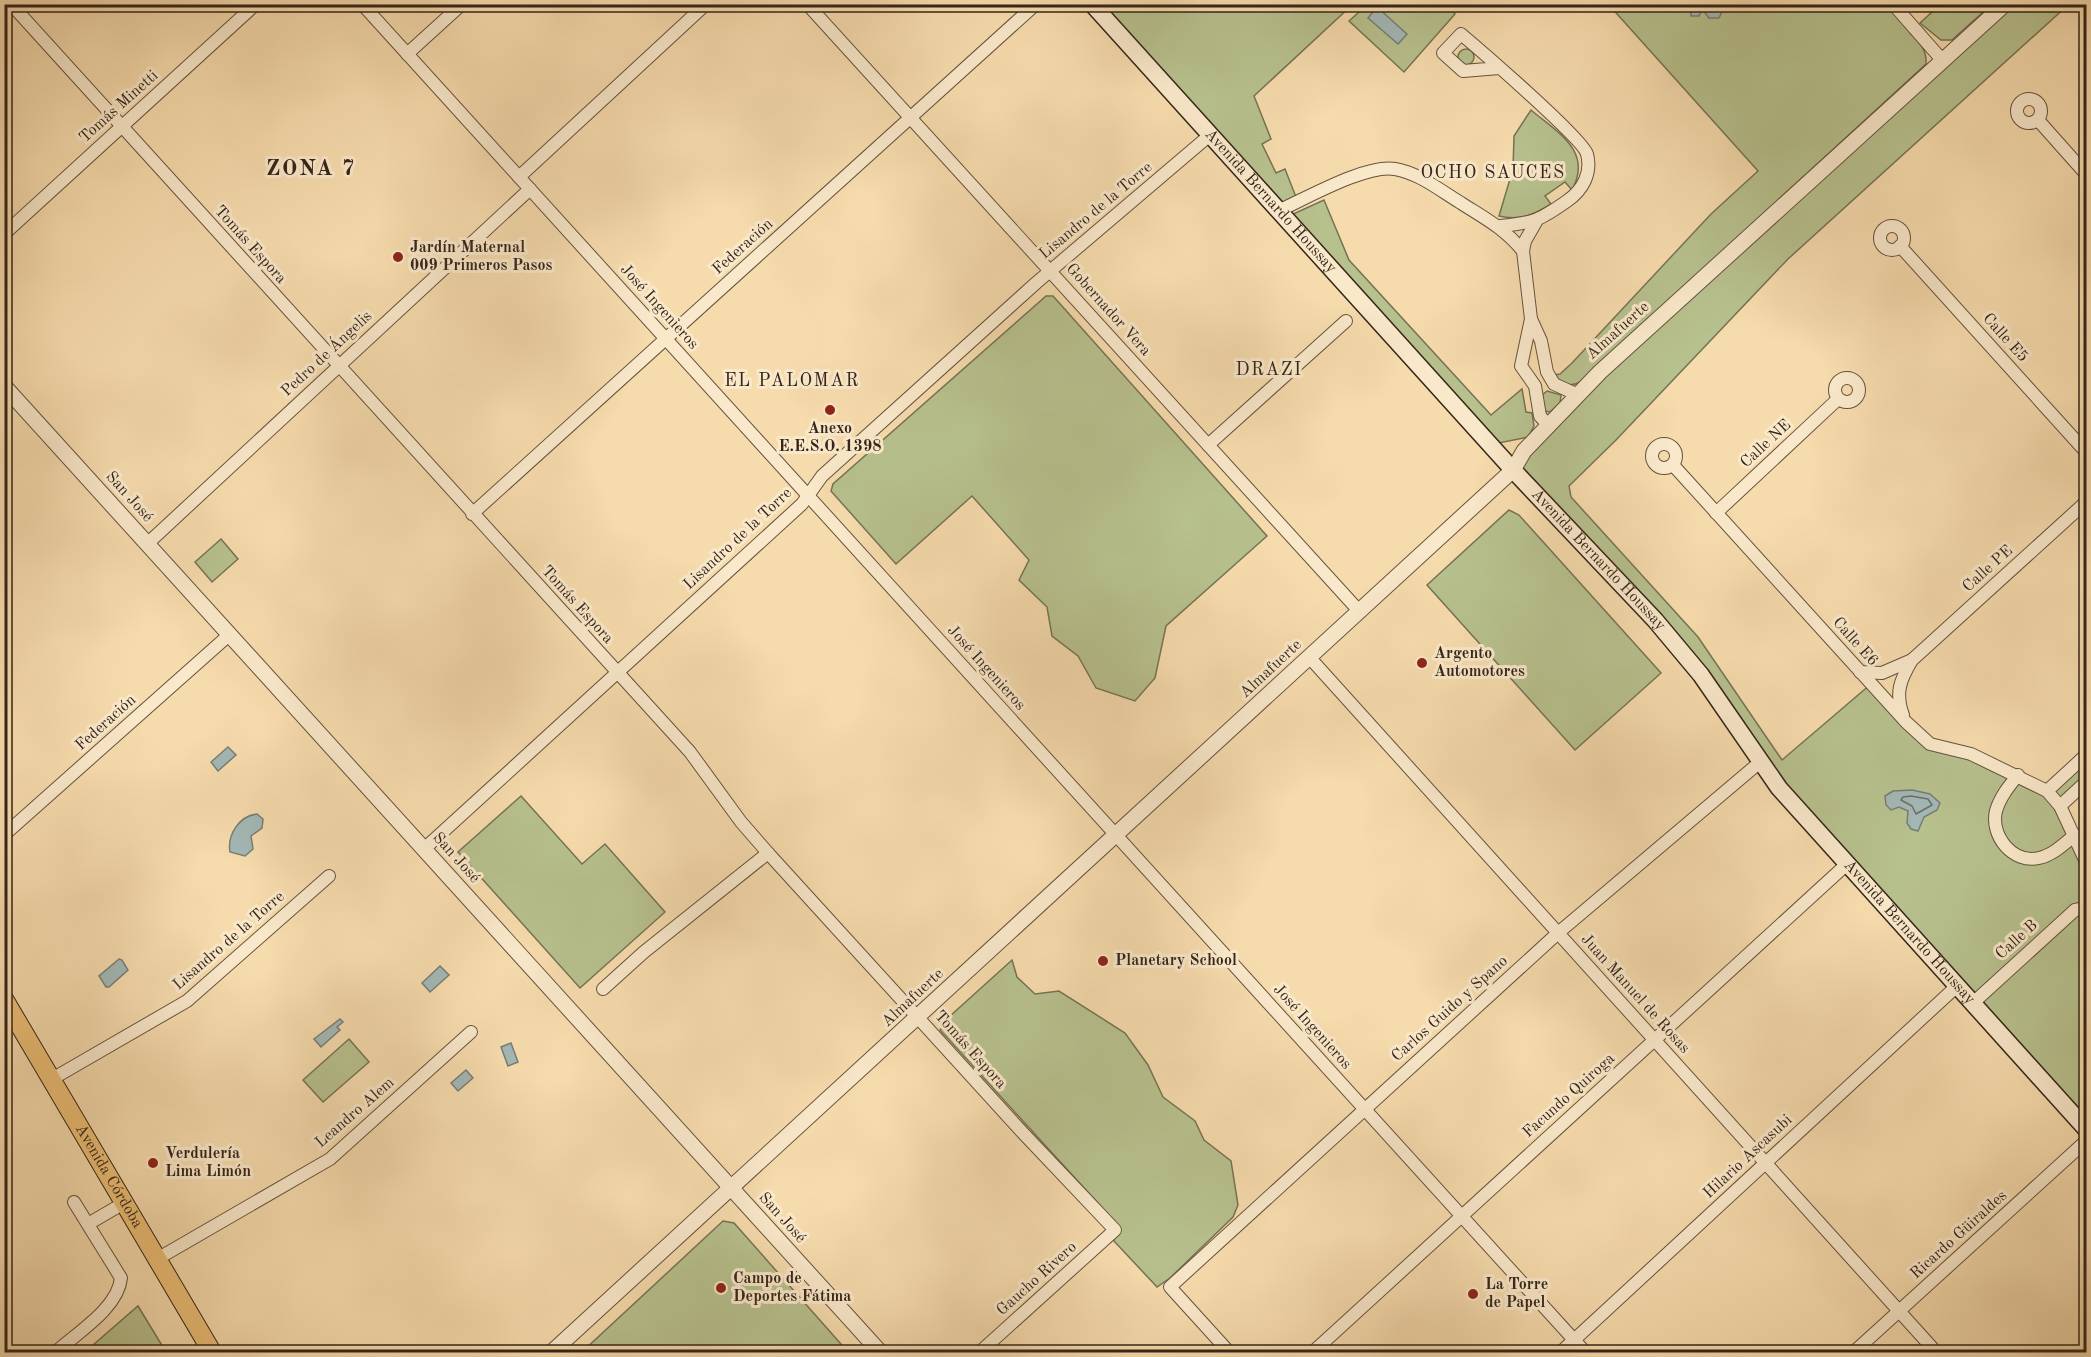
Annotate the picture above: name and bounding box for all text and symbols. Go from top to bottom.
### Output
street label: Tomás Minetti [77,68,161,146]
street label: Avenida Bernardo Houssay [1201,126,1340,277]
district label: ZONA 7 [266,158,356,180]
street label: Lisandro de la Torre [1037,159,1155,263]
district label: OCHO SAUCES [1420,164,1566,182]
street label: Tomás Espora [211,203,289,287]
street label: Federación [710,216,777,278]
place label: Jardín Maternal 009 Primeros Pasos [410,240,553,274]
marker: Jardín Maternal 009 Primeros Pasos [391,250,405,264]
street label: José Ingenieros [617,261,701,353]
street label: Gobernador Vera [1063,261,1154,359]
street label: Almafuerte [1584,299,1652,363]
street label: Pedro de Ángelis [276,305,375,400]
street label: Calle E5 [1979,311,2031,365]
district label: DRAZI [1235,361,1303,379]
district label: EL PALOMAR [724,372,860,390]
marker: Anexo E.E.S.O. 1398 [823,403,837,417]
street label: Calle NE [1738,417,1794,471]
place label: Anexo E.E.S.O. 1398 [779,421,881,455]
street label: San José [102,469,156,525]
street label: Lisandro de la Torre [681,485,795,593]
street label: Avenida Bernardo Houssay [1528,486,1669,634]
street label: Calle PE [1960,543,2016,595]
street label: Tomás Espora [538,563,616,647]
street label: Calle E6 [1829,615,1881,669]
street label: José Ingenieros [944,622,1028,714]
street label: Almafuerte [1237,637,1305,701]
place label: Argento Automotores [1434,646,1525,680]
marker: Argento Automotores [1415,656,1429,670]
street label: Federación [73,692,140,754]
street label: San José [429,830,483,886]
street label: Avenida Bernardo Houssay [1840,857,1978,1008]
street label: Lisandro de la Torre [170,889,288,993]
street label: Calle B [1993,917,2041,963]
street label: Juan Manuel de Rosas [1577,931,1693,1057]
place label: Planetary School [1115,953,1237,969]
street label: Carlos Guido y Spano [1389,953,1511,1065]
marker: Planetary School [1096,954,1110,968]
street label: Almafuerte [879,966,947,1030]
street label: José Ingenieros [1270,981,1354,1073]
street label: Tomás Espora [931,1008,1009,1092]
street label: Facundo Quiroga [1520,1051,1618,1141]
street label: Leandro Alem [313,1074,398,1151]
street label: Hilario Ascasubi [1701,1112,1795,1202]
street label: Avenida Córdoba [72,1122,145,1231]
place label: Verdulería Lima Limón [165,1146,251,1180]
marker: Verdulería Lima Limón [146,1156,160,1170]
street label: Ricardo Güiraldes [1908,1188,2010,1282]
street label: San José [755,1190,809,1246]
street label: Gaucho Rivero [994,1239,1080,1319]
place label: Campo de Deportes Fátima [733,1271,851,1305]
place label: La Torre de Papel [1485,1277,1548,1311]
marker: Campo de Deportes Fátima [714,1281,728,1295]
marker: La Torre de Papel [1466,1287,1480,1301]

